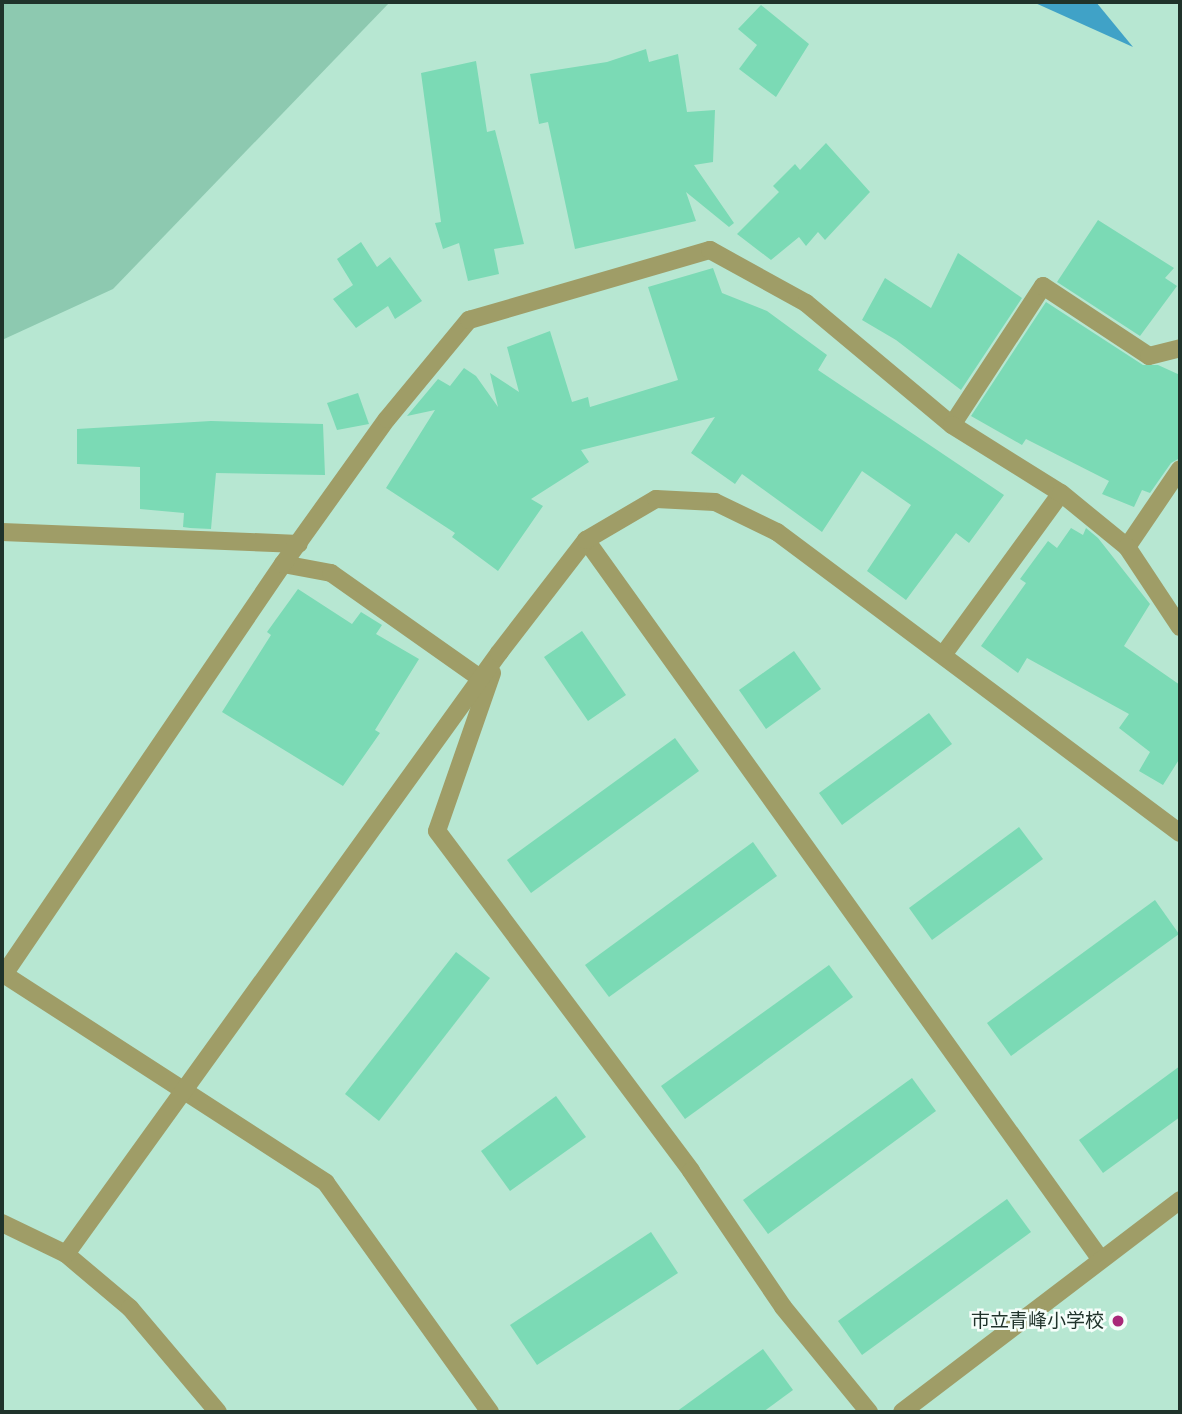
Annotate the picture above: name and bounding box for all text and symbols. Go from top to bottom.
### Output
place label: 市立青峰小学校 [971,1310,1104,1332]
marker: 市立青峰小学校 [1110,1313,1126,1329]

